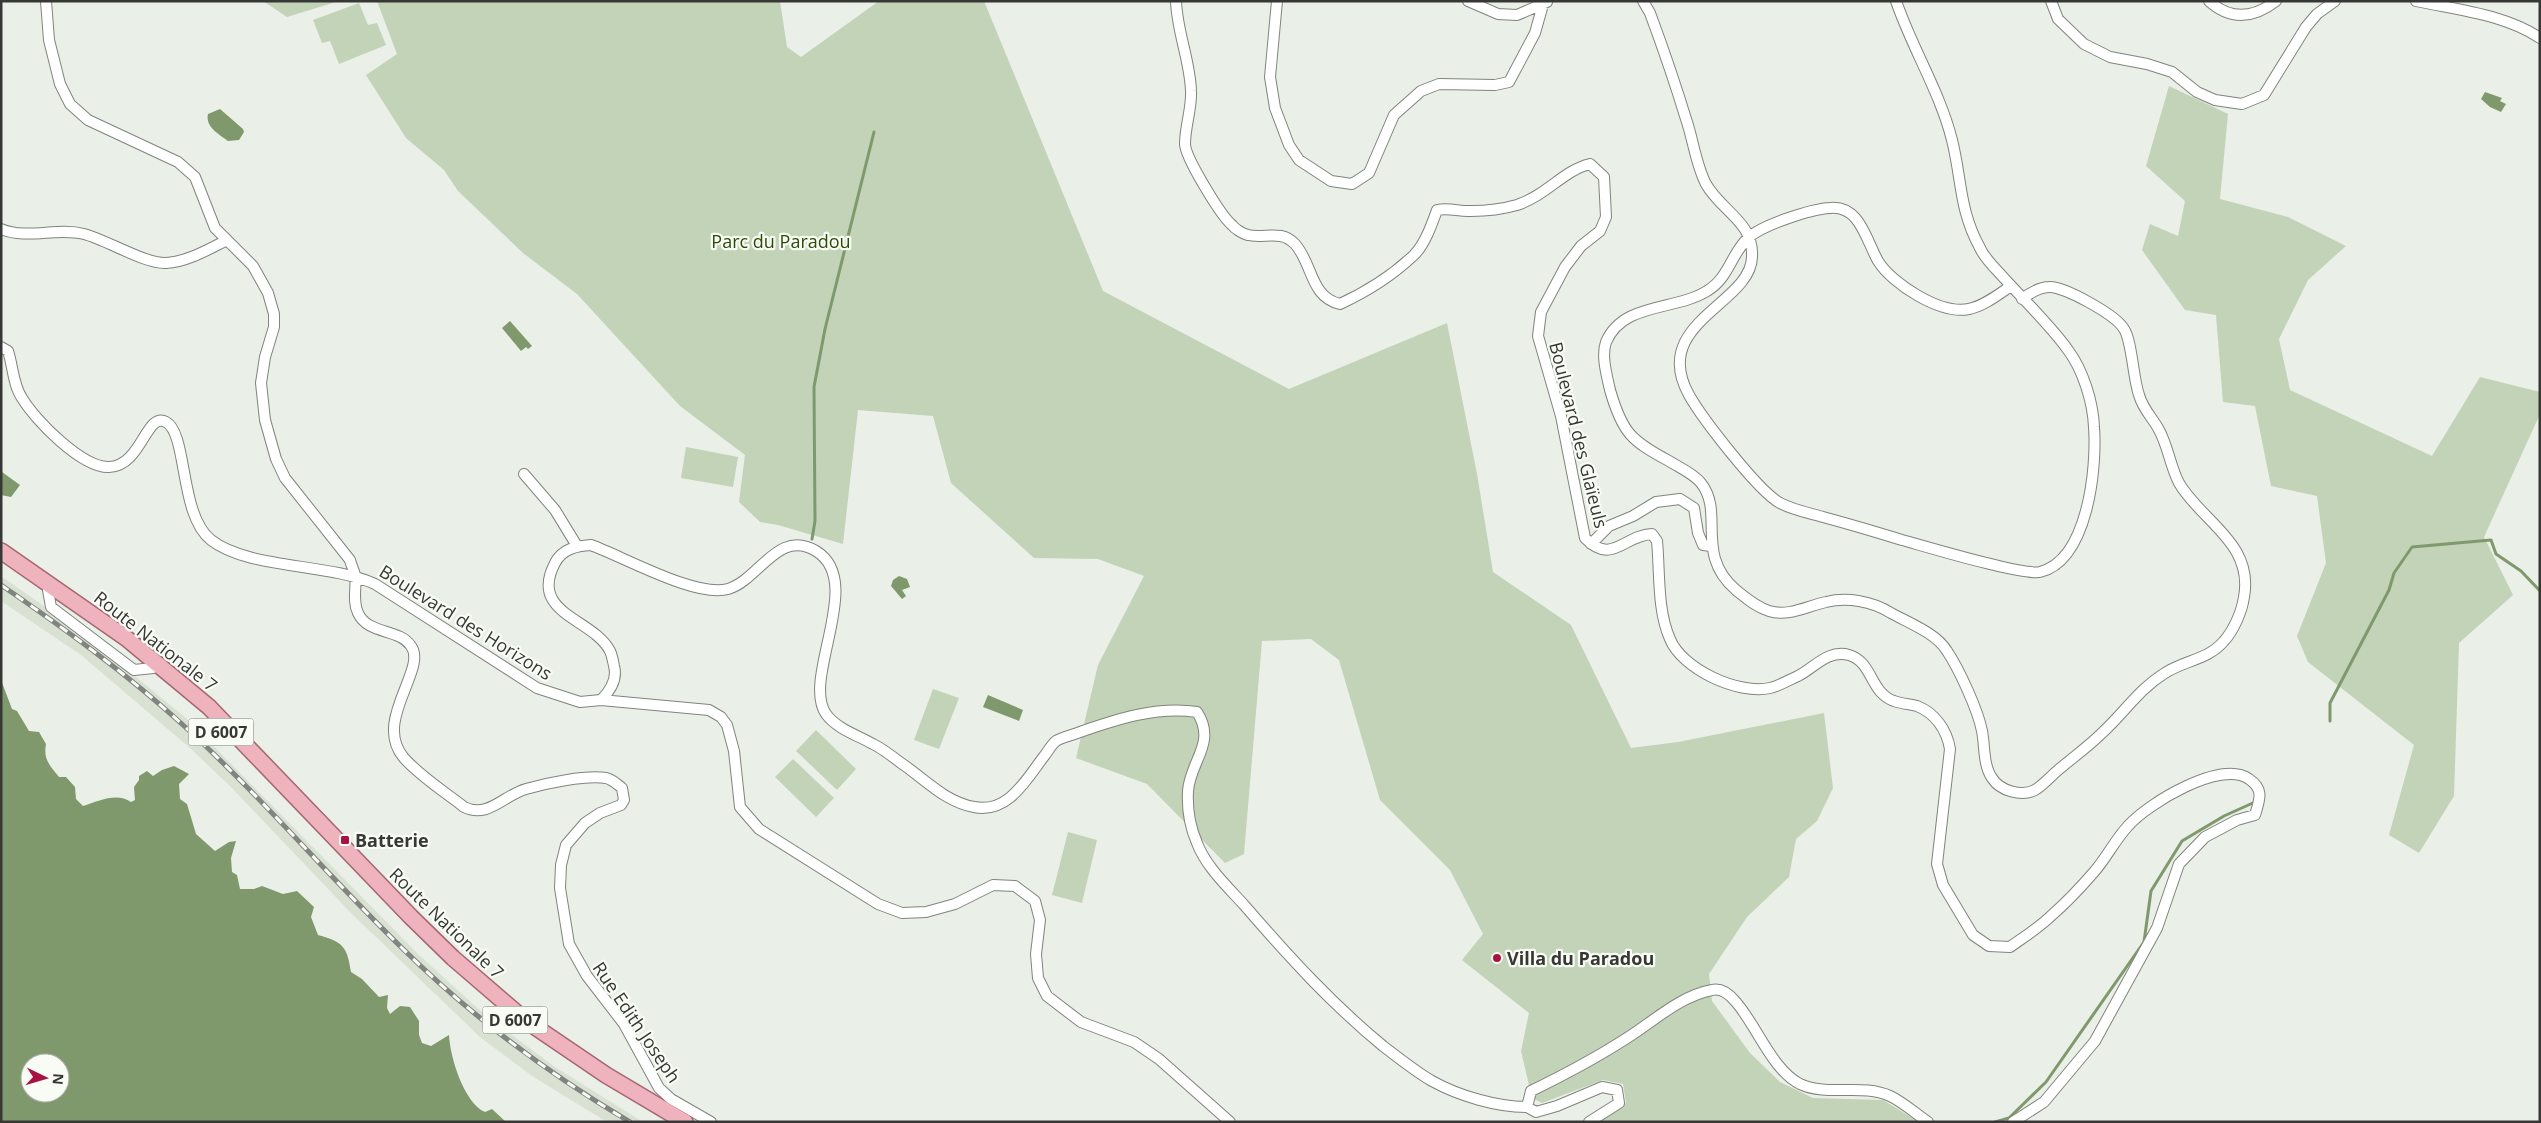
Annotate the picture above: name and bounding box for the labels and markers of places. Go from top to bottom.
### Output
place label: Batterie [355,828,429,852]
marker: Batterie [339,834,351,846]
place label: Villa du Paradou [1507,946,1654,970]
marker: Villa du Paradou [1491,952,1503,964]

